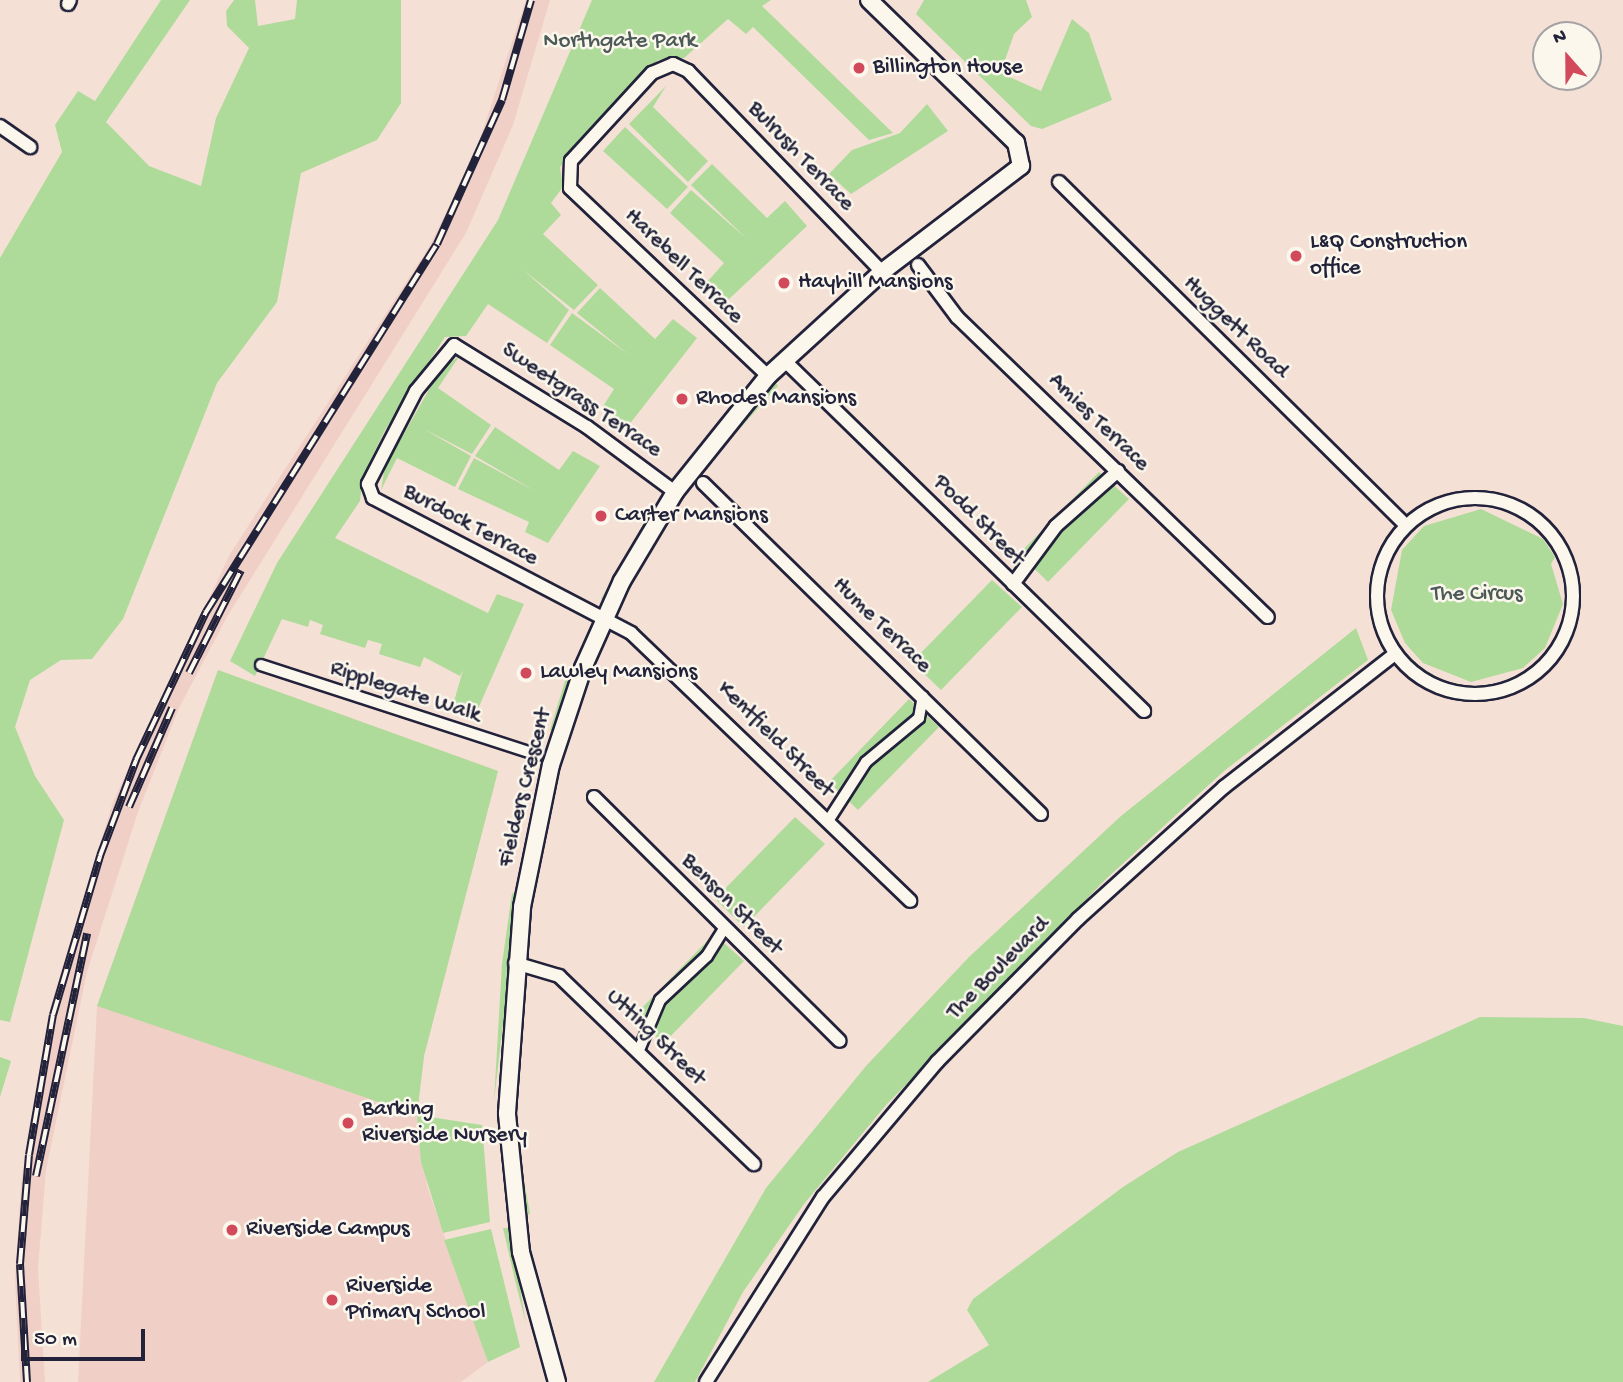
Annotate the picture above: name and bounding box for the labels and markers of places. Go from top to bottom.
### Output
place label: Billington House [873,54,1023,82]
marker: Billington House [851,60,867,76]
place label: L&Q Construction office [1310,229,1467,283]
marker: L&Q Construction office [1288,248,1304,264]
place label: Hayhill Mansions [798,269,953,297]
marker: Hayhill Mansions [776,275,792,291]
place label: Rhodes Mansions [696,385,856,413]
marker: Rhodes Mansions [674,391,690,407]
place label: Carter Mansions [615,502,768,530]
marker: Carter Mansions [593,508,609,524]
place label: Lawley Mansions [540,659,697,687]
marker: Lawley Mansions [518,665,534,681]
place label: Barking Riverside Nursery [362,1096,527,1150]
marker: Barking Riverside Nursery [340,1115,356,1131]
place label: Riverside Campus [246,1216,410,1244]
marker: Riverside Campus [224,1222,240,1238]
place label: Riverside Primary School [346,1273,486,1327]
marker: Riverside Primary School [324,1292,340,1308]

